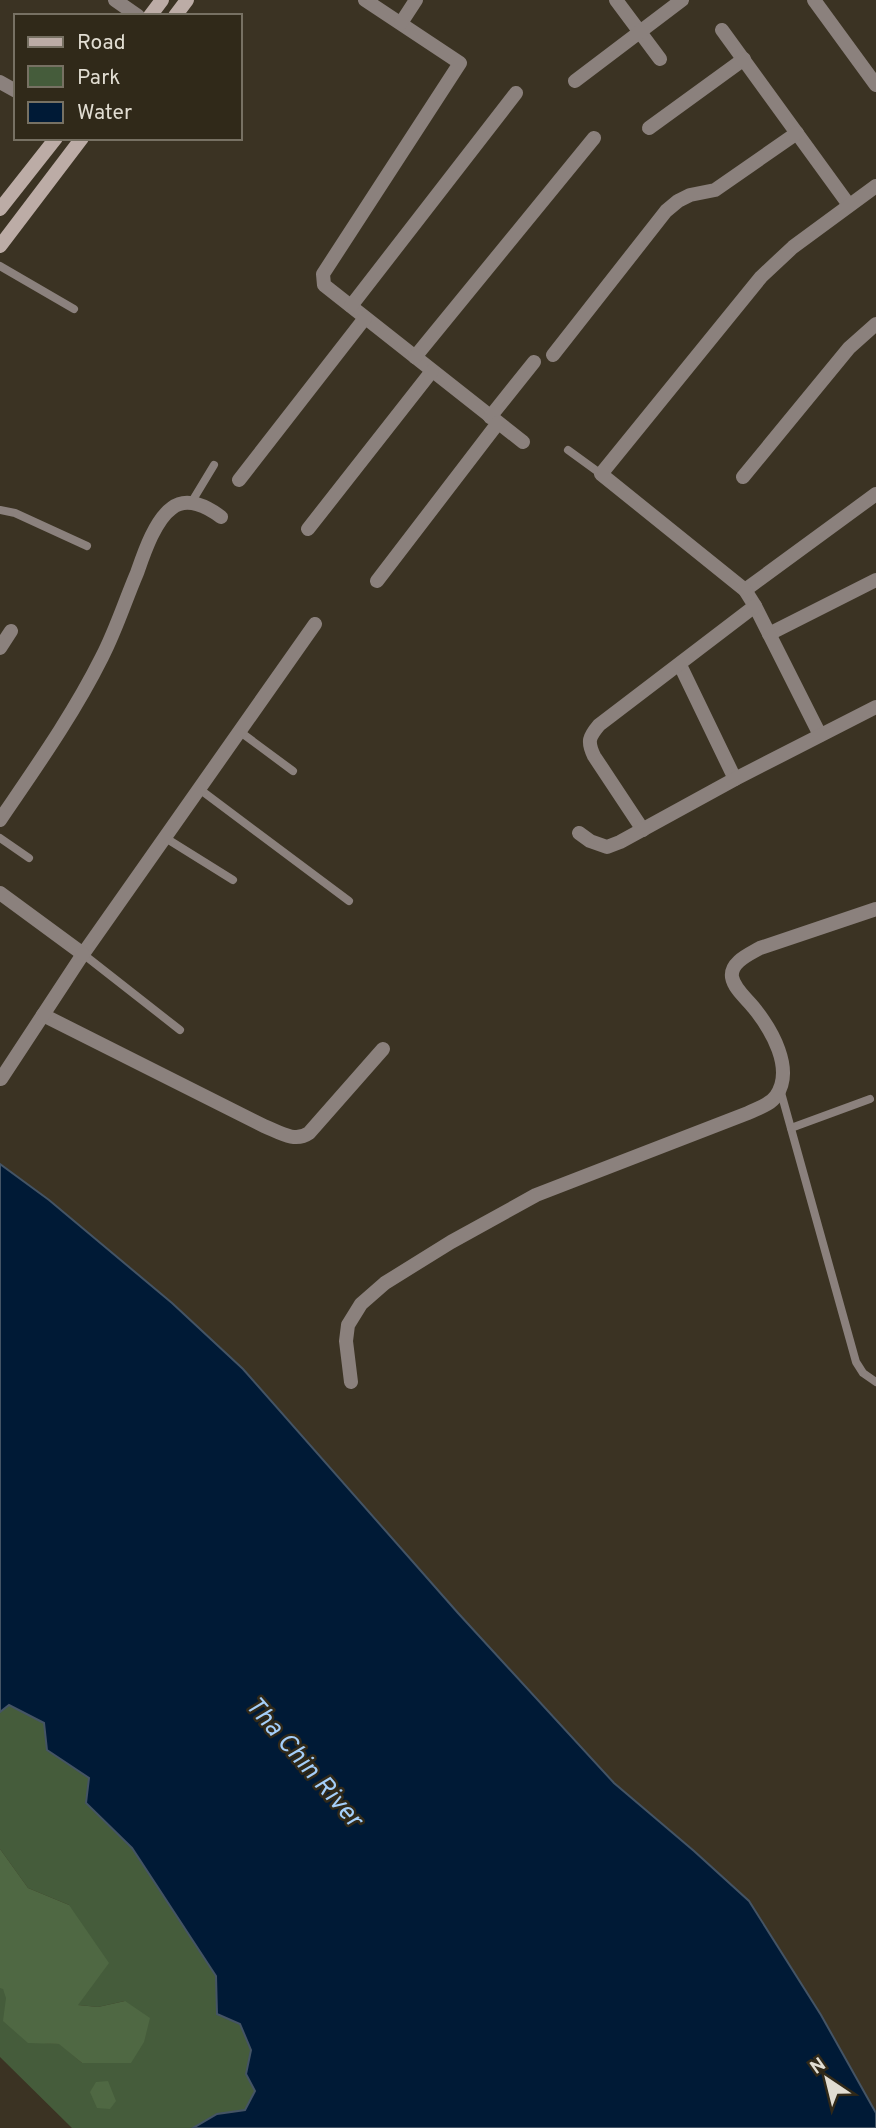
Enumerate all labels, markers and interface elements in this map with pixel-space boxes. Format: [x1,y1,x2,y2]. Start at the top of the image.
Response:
legend [14,14,242,140]
text: Road [77,30,126,57]
text: Park [77,65,120,92]
text: Water [77,100,132,127]
water label: Tha Chin River [237,1690,370,1837]
north arrow [792,2044,862,2114]
text: N [806,2053,831,2080]

